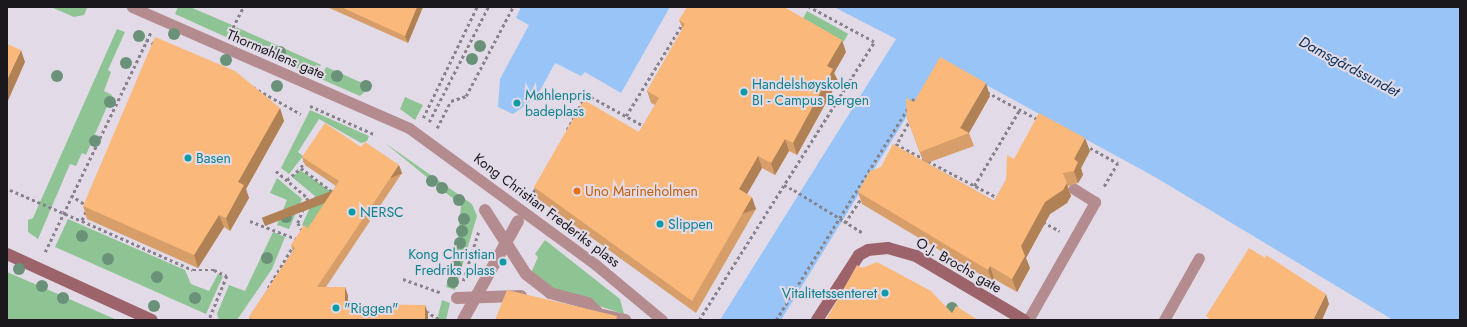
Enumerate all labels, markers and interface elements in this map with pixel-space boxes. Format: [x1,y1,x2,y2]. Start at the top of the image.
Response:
street label: Thormøhlens gate [224,26,328,82]
water label: Damsgårdssundet [1296,33,1402,101]
place label: Handelshøyskolen BI - Campus Bergen [752,76,869,108]
place label: Møhlenpris badeplass [525,87,591,120]
marker: Handelshøyskolen BI - Campus Bergen [739,87,749,97]
marker: Møhlenpris badeplass [512,98,522,108]
place label: Basen [196,150,231,166]
street label: Kong Christian Frederiks plass [471,150,623,270]
marker: Basen [183,153,193,163]
place label: Uno Marineholmen [585,183,698,199]
marker: Uno Marineholmen [572,186,582,196]
place label: NERSC [360,204,404,220]
marker: NERSC [347,207,357,217]
place label: Slippen [668,216,713,232]
marker: Slippen [655,219,665,229]
street label: O.J. Brochs gate [913,234,1005,296]
place label: Kong Christian Fredriks plass [408,246,495,278]
marker: Kong Christian Fredriks plass [498,257,508,267]
place label: Vitalitetssenteret [782,285,877,301]
marker: Vitalitetssenteret [880,288,890,298]
place label: "Riggen" [344,300,399,316]
marker: "Riggen" [331,303,341,313]

